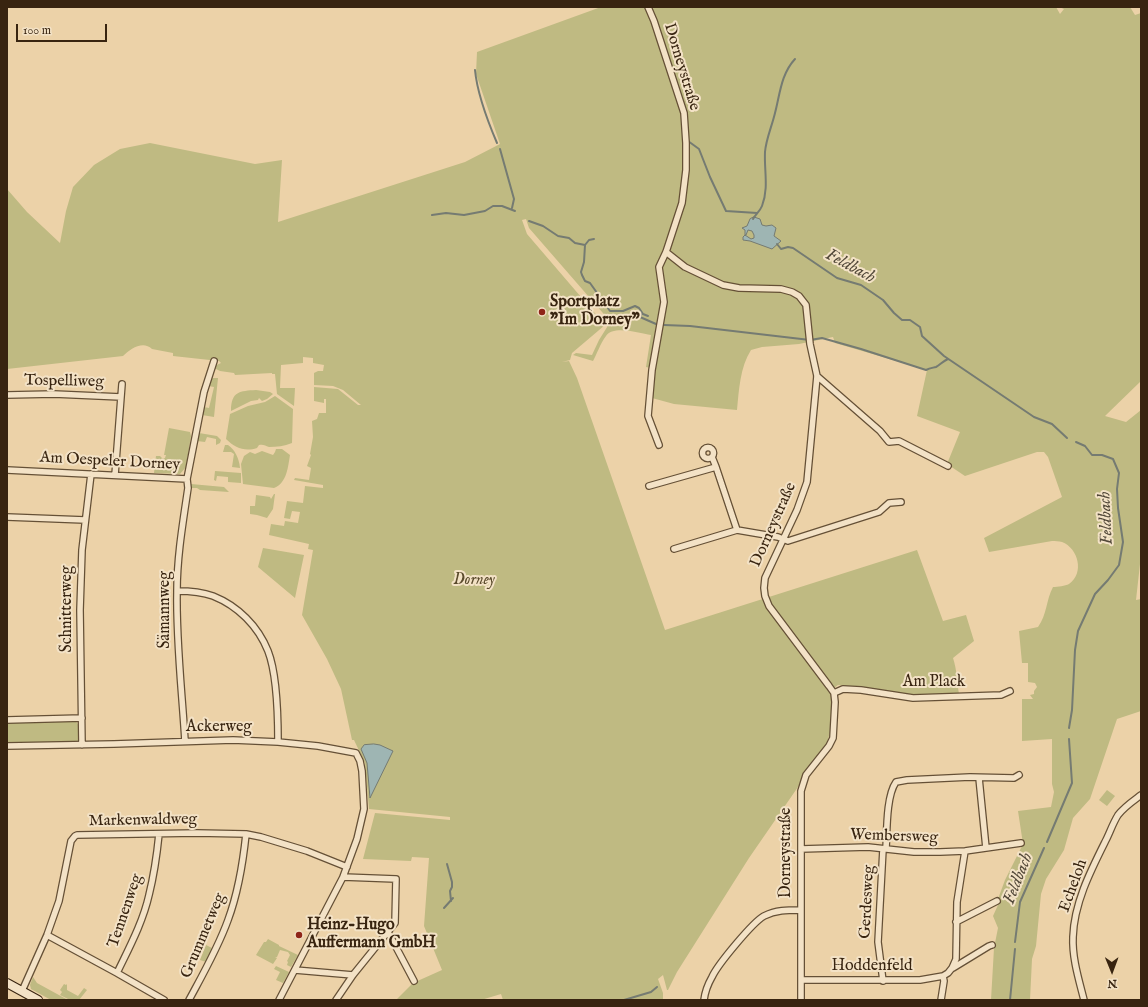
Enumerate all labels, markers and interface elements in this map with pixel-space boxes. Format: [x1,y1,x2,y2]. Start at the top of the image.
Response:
scale bar [18,16,109,42]
street label: Dorneystraße [659,21,703,113]
text: 100 m [23,23,51,38]
water label: Feldbach [822,246,878,288]
place label: Sportplatz "Im Dorney" [550,293,640,331]
marker: Sportplatz "Im Dorney" [537,307,547,317]
street label: Tospelliweg [24,372,104,392]
street label: Am Oespeler Dorney [39,449,181,475]
street label: Dorneystraße [747,480,801,570]
water label: Feldbach [1095,491,1119,545]
street label: Schnitterweg [58,565,78,653]
street label: Sämannweg [156,571,176,649]
park label: Dorney [453,571,495,591]
street label: Am Plack [903,673,965,693]
street label: Ackerweg [186,718,252,738]
street label: Dorneystraße [777,808,797,898]
street label: Markenwaldweg [89,810,197,832]
street label: Wembersweg [850,826,938,848]
water label: Feldbach [1000,851,1038,907]
street label: Echeloh [1056,857,1092,915]
street label: Gerdesweg [856,865,880,939]
street label: Tennenweg [104,872,148,950]
street label: Grummetweg [177,890,231,982]
place label: Heinz-Hugo Auffermann GmbH [307,916,436,954]
marker: Heinz-Hugo Auffermann GmbH [294,930,304,940]
north arrow [1092,951,1132,991]
street label: Hoddenfeld [832,957,912,977]
text: N [1107,976,1117,990]

